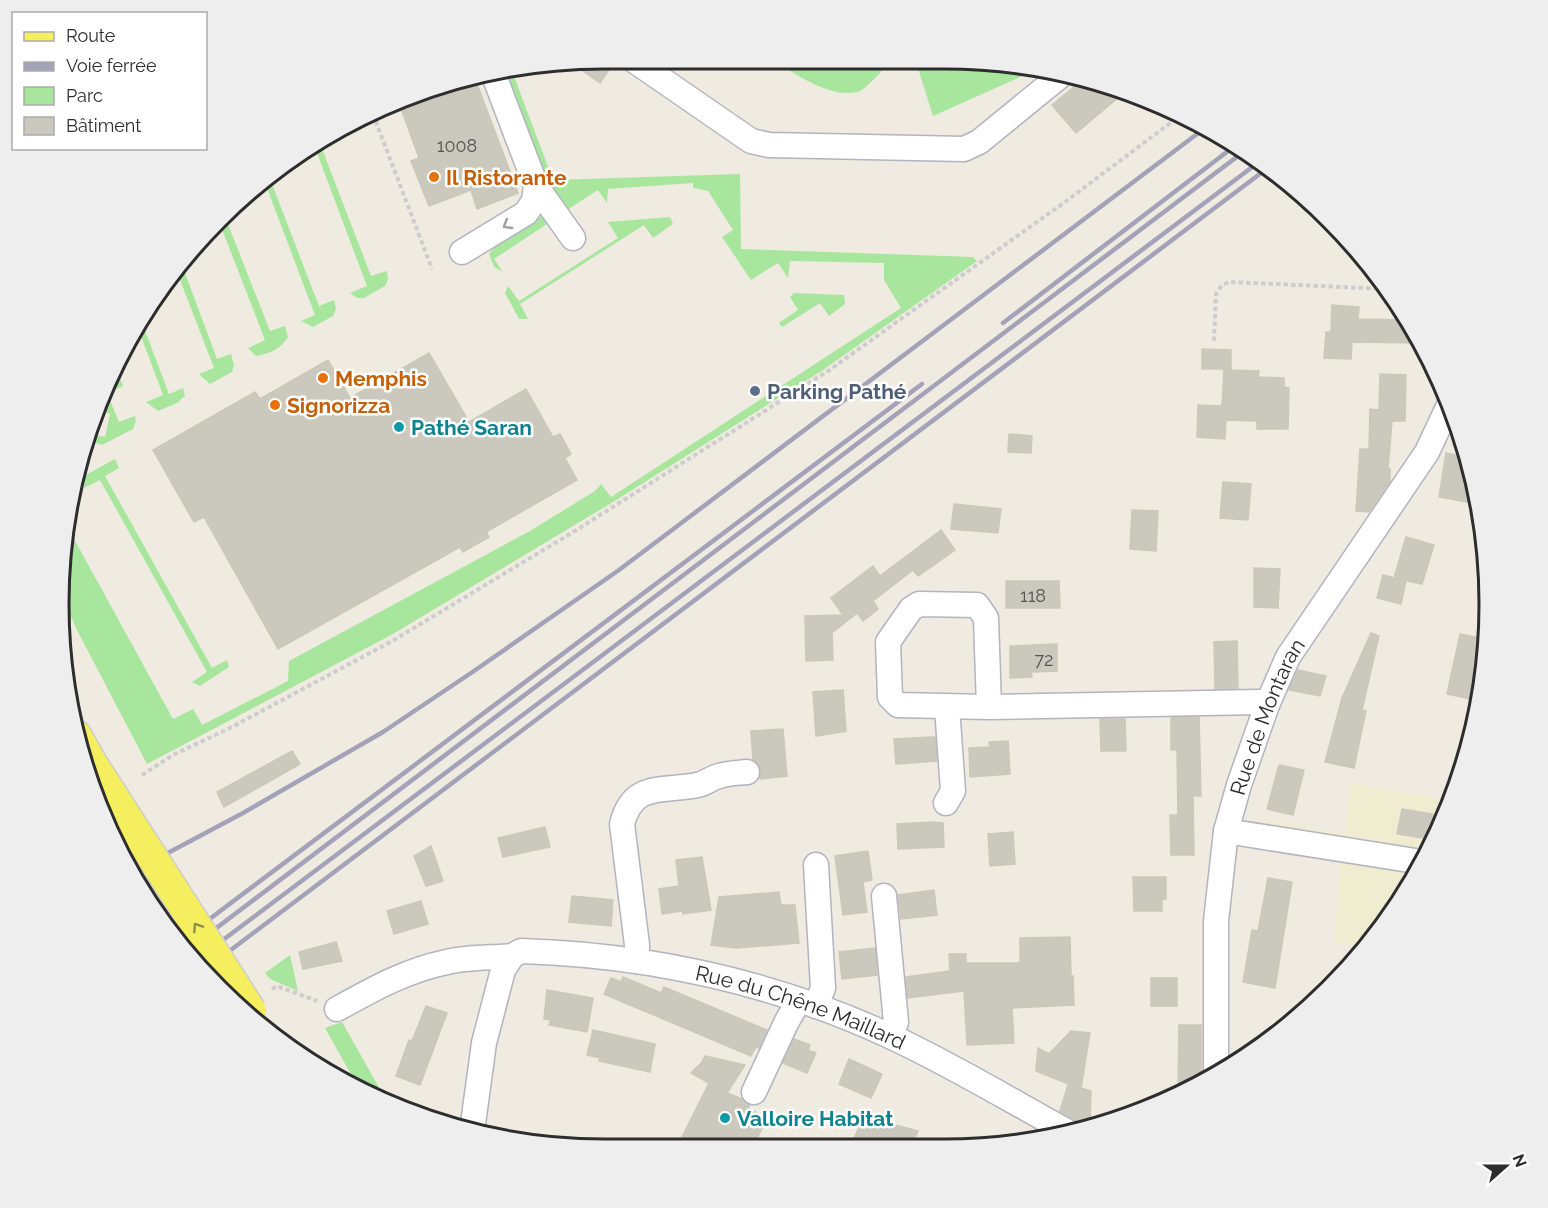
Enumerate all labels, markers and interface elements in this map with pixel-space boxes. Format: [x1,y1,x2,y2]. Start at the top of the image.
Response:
legend [12,12,207,150]
text: Route [66,25,116,46]
text: Voie ferrée [66,55,157,76]
text: Parc [66,85,103,106]
text: Bâtiment [66,115,141,136]
house number: 1008 [437,135,477,156]
place label: Il Ristorante [446,165,567,190]
marker: Il Ristorante [427,170,441,184]
one-way arrow [503,217,513,229]
place label: Memphis [335,366,427,391]
marker: Memphis [316,371,330,385]
place label: Parking Pathé [767,379,907,404]
marker: Parking Pathé [748,384,762,398]
place label: Signorizza [287,393,390,418]
marker: Signorizza [268,398,282,412]
place label: Pathé Saran [411,415,532,440]
marker: Pathé Saran [392,420,406,434]
house number: 118 [1020,585,1046,606]
street label: Rue de Montaran [1224,633,1310,798]
house number: 72 [1034,649,1054,670]
one-way arrow [193,922,204,933]
street label: Rue du Chêne Maillard [693,960,910,1054]
place label: Valloire Habitat [737,1106,893,1131]
marker: Valloire Habitat [718,1111,732,1125]
north arrow [1476,1136,1536,1196]
text: N [1508,1152,1531,1170]

